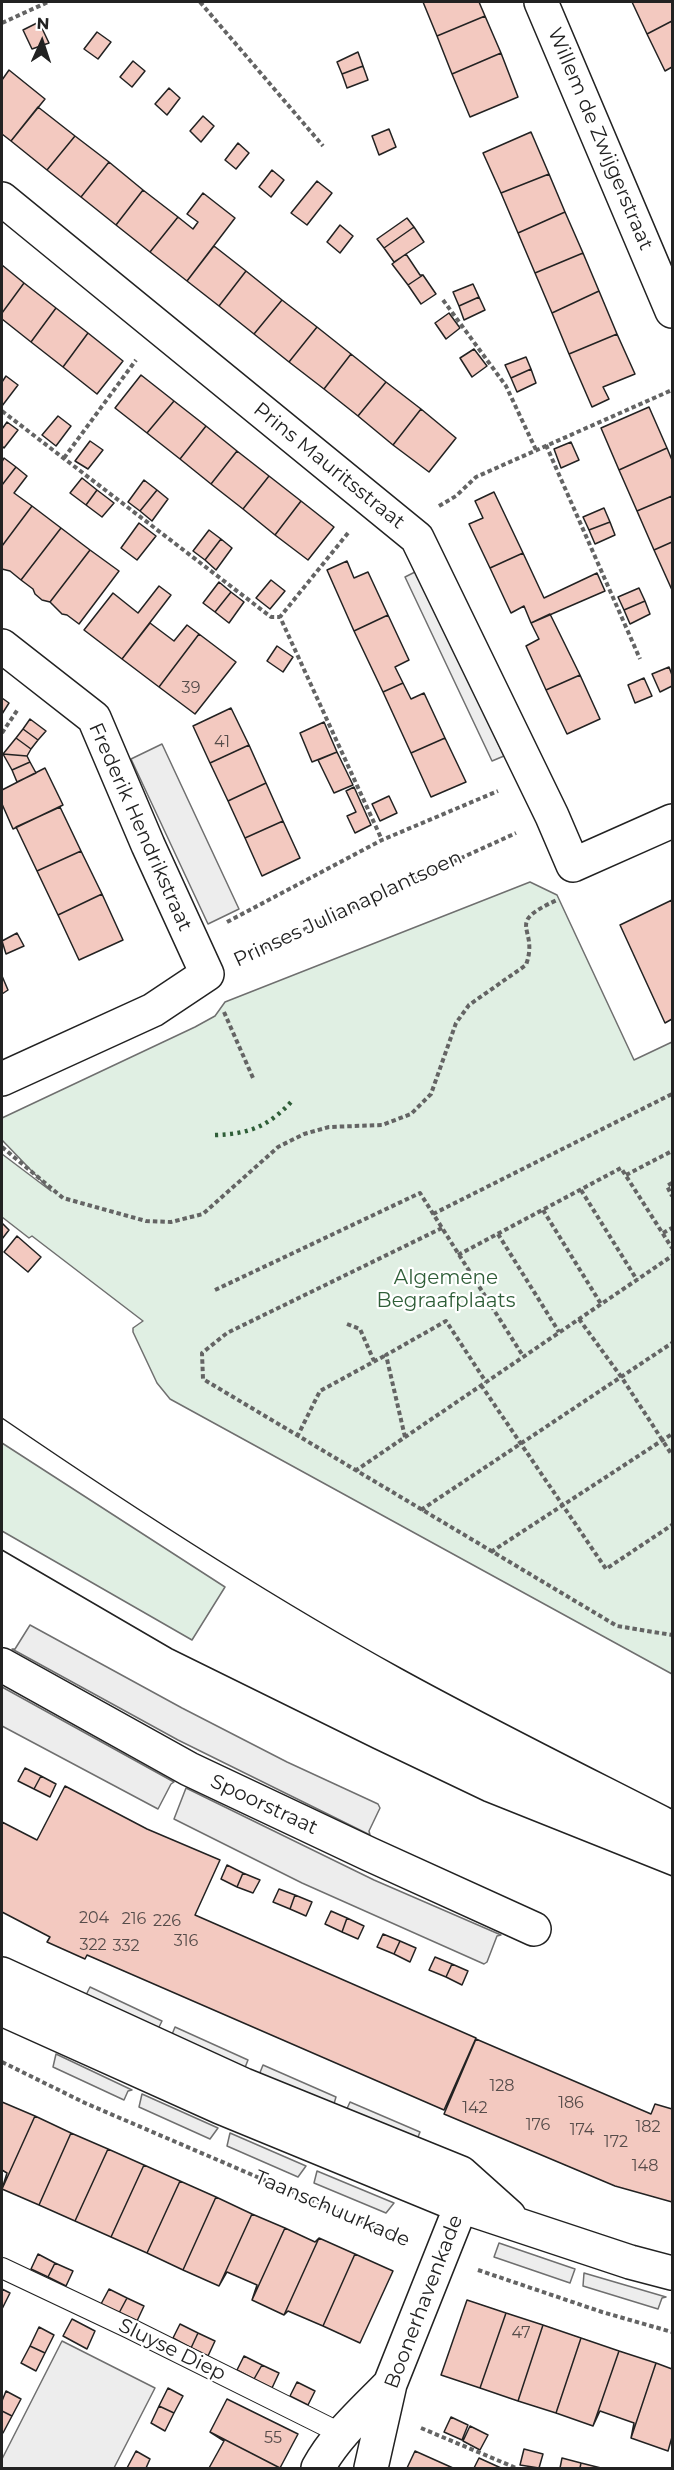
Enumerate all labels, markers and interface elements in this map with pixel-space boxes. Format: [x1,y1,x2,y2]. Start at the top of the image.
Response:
north arrow [12,12,72,72]
text: N [36,14,50,33]
street label: Willem de Zwijgerstraat [542,24,658,254]
street label: Prins Mauritsstraat [248,398,410,534]
house number: 39 [182,678,200,698]
street label: Frederik Hendrikstraat [83,719,197,935]
house number: 41 [214,732,230,752]
street label: Prinses Julianaplantsoen [230,845,466,973]
park label: Algemene Begraafplaats [377,1266,515,1313]
street label: Spoorstraat [206,1770,322,1840]
house number: 204 [79,1908,109,1928]
house number: 216 [122,1909,146,1929]
house number: 226 [153,1911,181,1931]
house number: 316 [174,1931,198,1951]
house number: 322 [79,1935,107,1955]
house number: 332 [113,1936,139,1956]
house number: 128 [489,2076,515,2096]
house number: 186 [558,2093,584,2113]
house number: 142 [462,2098,488,2118]
house number: 176 [526,2115,550,2135]
house number: 182 [635,2117,661,2137]
house number: 174 [570,2120,594,2140]
house number: 172 [604,2132,628,2152]
house number: 148 [632,2156,658,2176]
street label: Taanschuurkade [251,2165,413,2253]
street label: Boonerhavenkade [380,2212,468,2392]
street label: Sluyse Diep [114,2314,230,2386]
house number: 47 [511,2323,531,2343]
house number: 55 [264,2428,282,2448]

